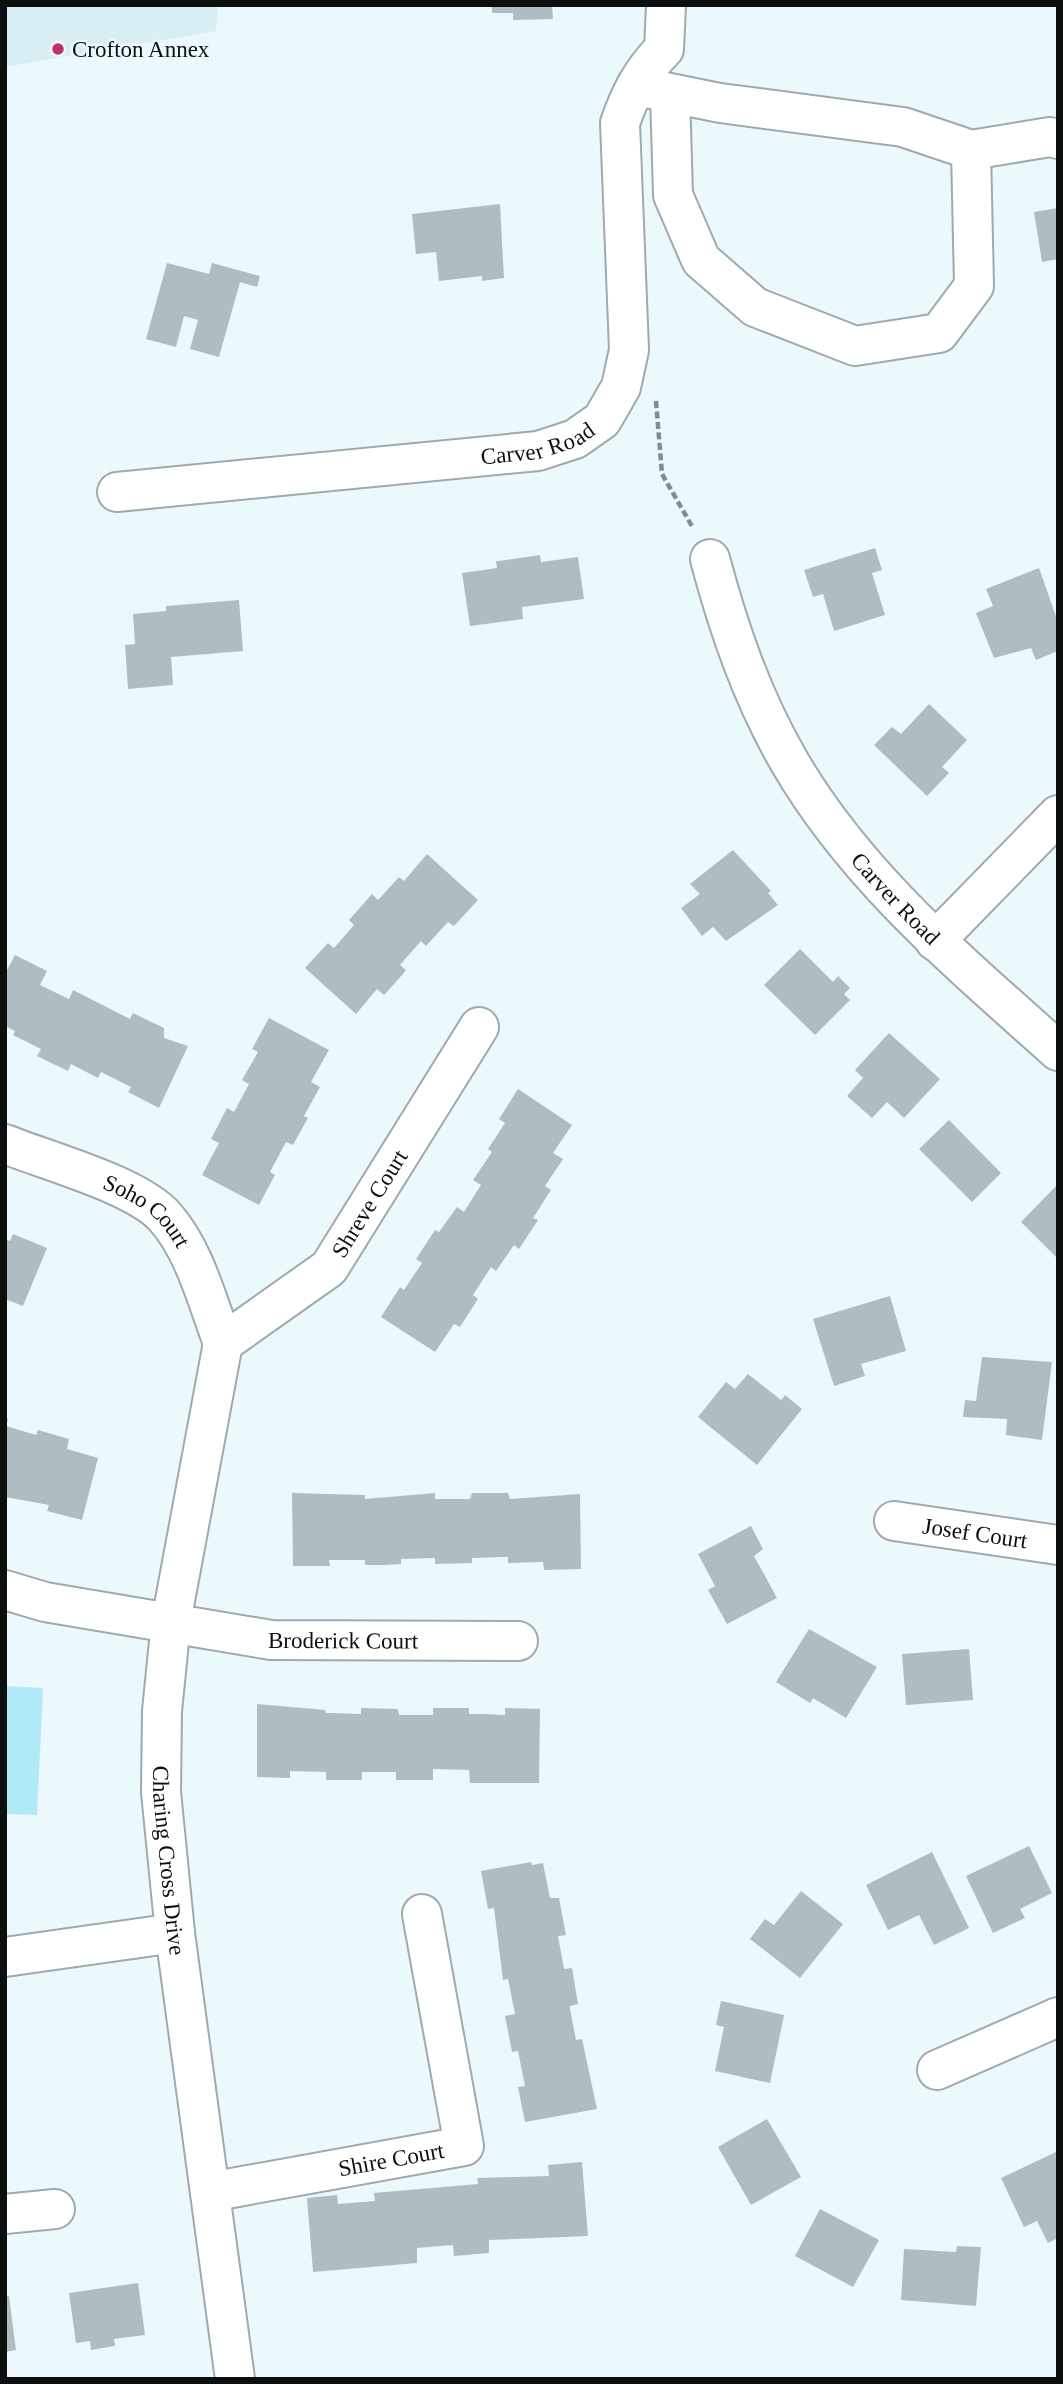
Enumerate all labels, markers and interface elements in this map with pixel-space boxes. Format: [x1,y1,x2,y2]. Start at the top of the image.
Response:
place label: Crofton Annex [72,37,210,62]
marker: Crofton Annex [50,41,66,57]
street label: Carver Road [480,417,600,470]
street label: Carver Road [846,848,945,950]
street label: Shreve Court [327,1145,413,1262]
street label: Soho Court [100,1170,195,1252]
street label: Josef Court [921,1513,1030,1553]
street label: Broderick Court [268,1628,419,1654]
street label: Charing Cross Drive [148,1765,190,1957]
street label: Shire Court [336,2138,446,2182]

